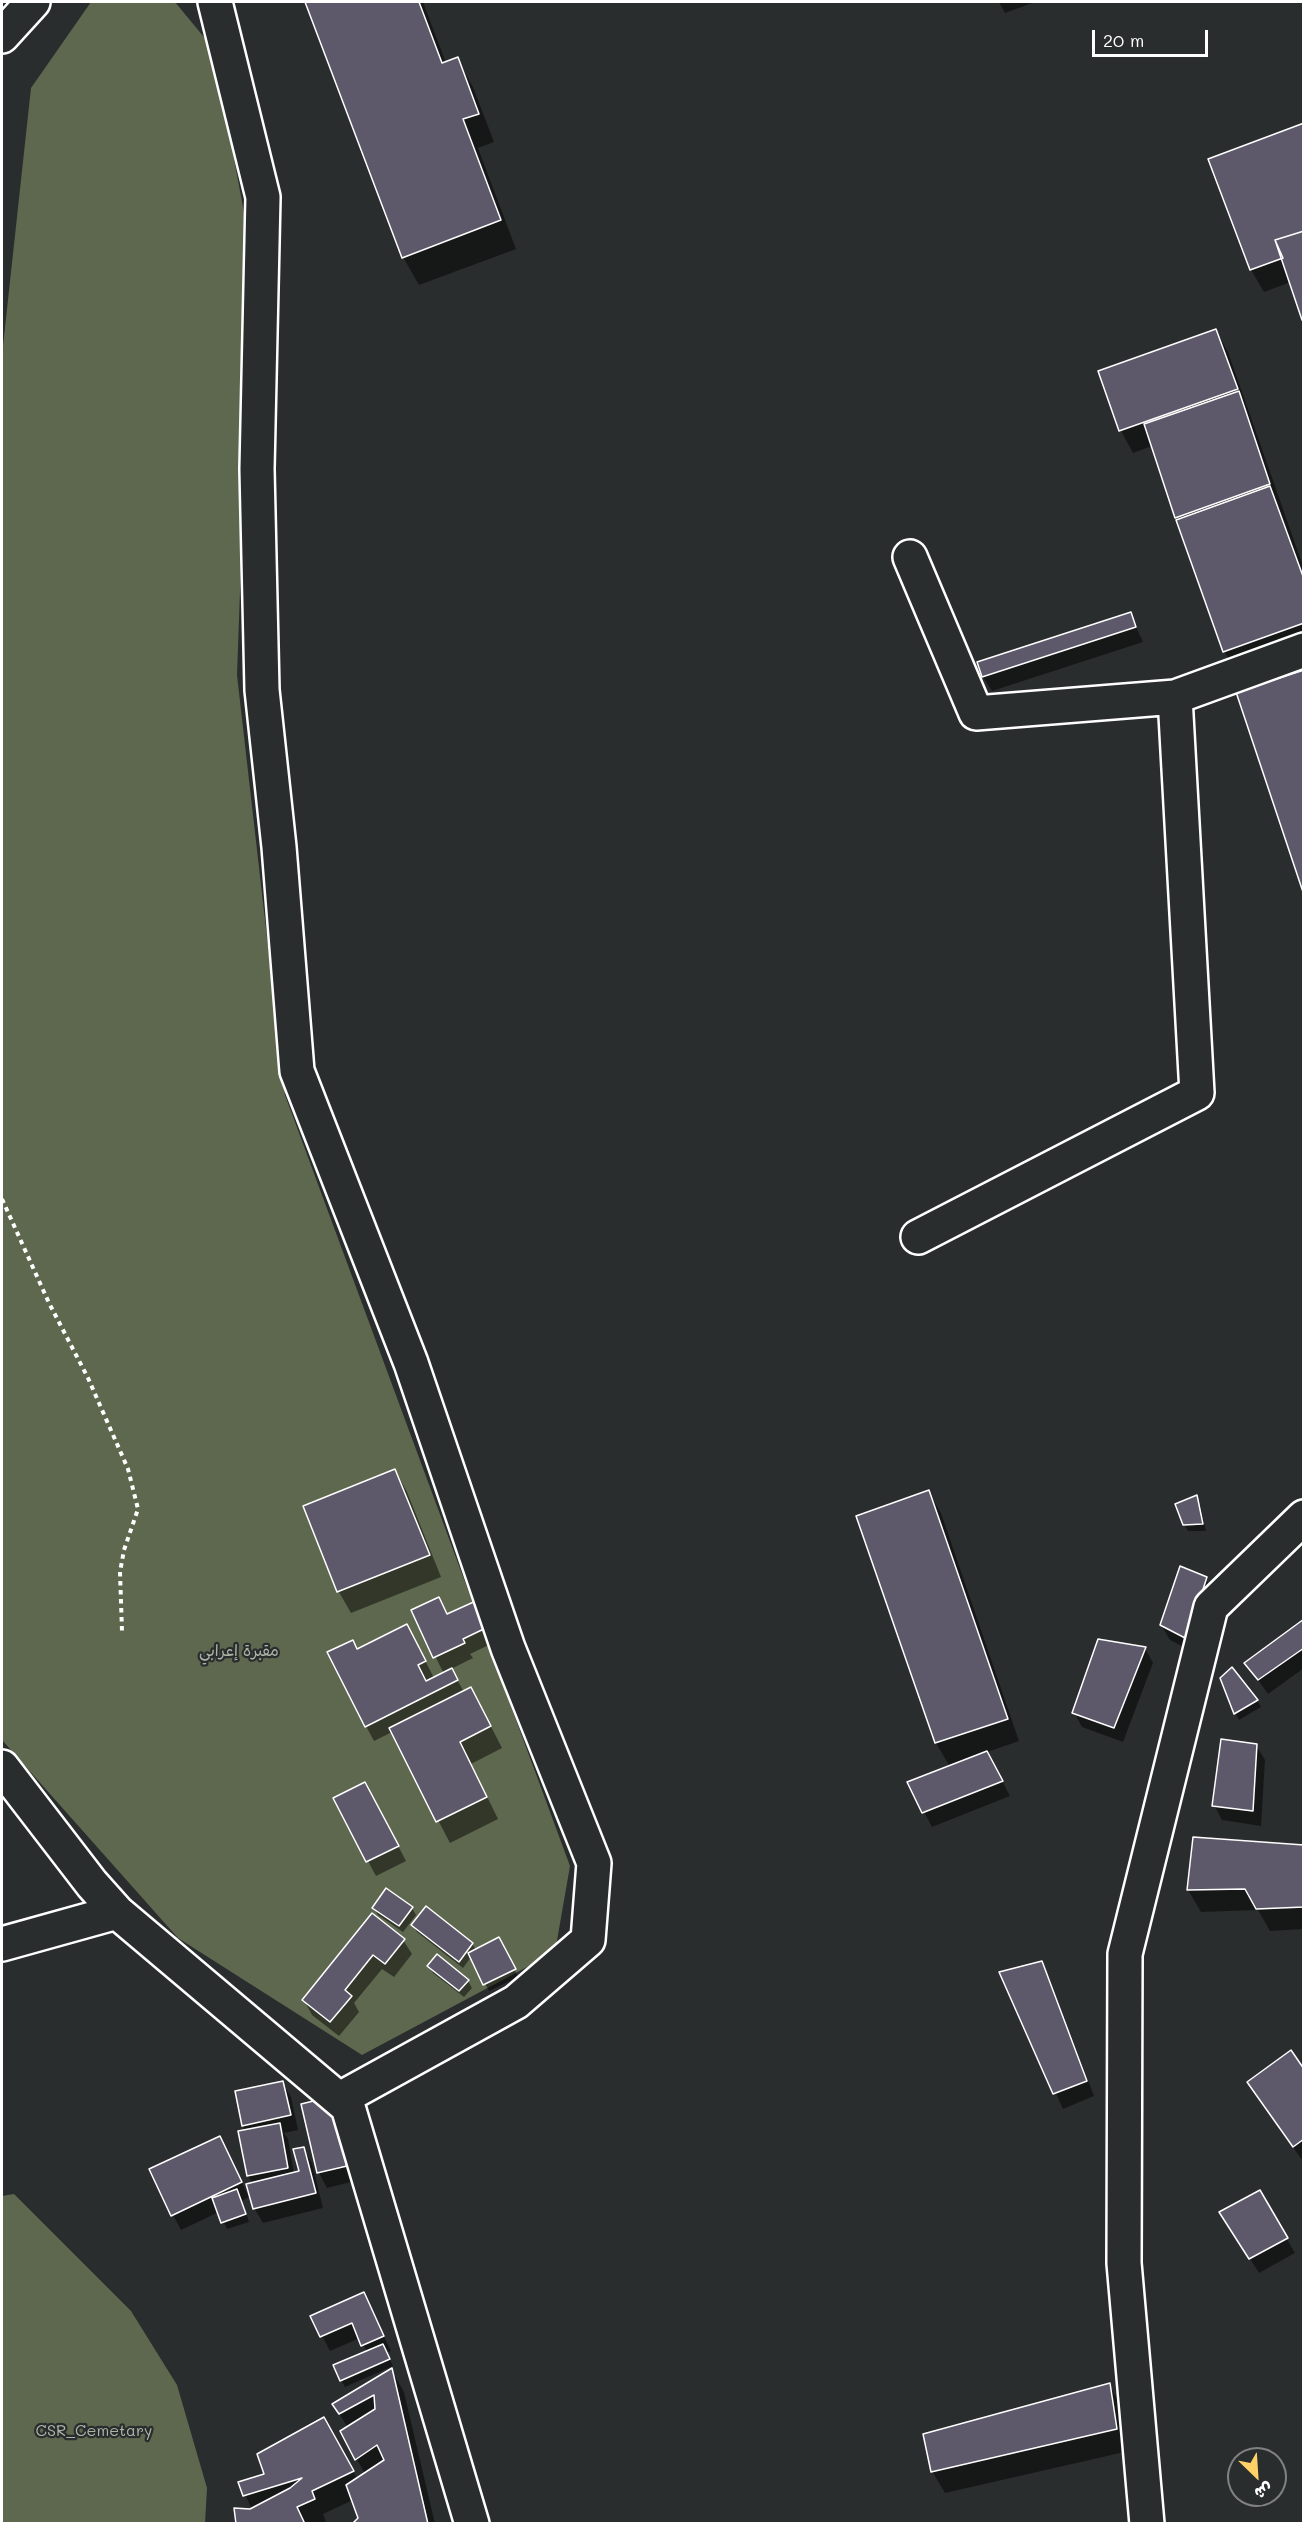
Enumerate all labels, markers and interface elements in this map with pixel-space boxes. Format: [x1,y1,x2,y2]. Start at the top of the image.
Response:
scale bar [1095,18,1210,56]
text: 20 m [1103,28,1144,52]
park label: مقبرة إعرابي [199,1641,279,1661]
park label: CSR_Cemetary [36,2421,152,2441]
north arrow [1227,2447,1287,2507]
text: ش [1252,2479,1276,2505]

